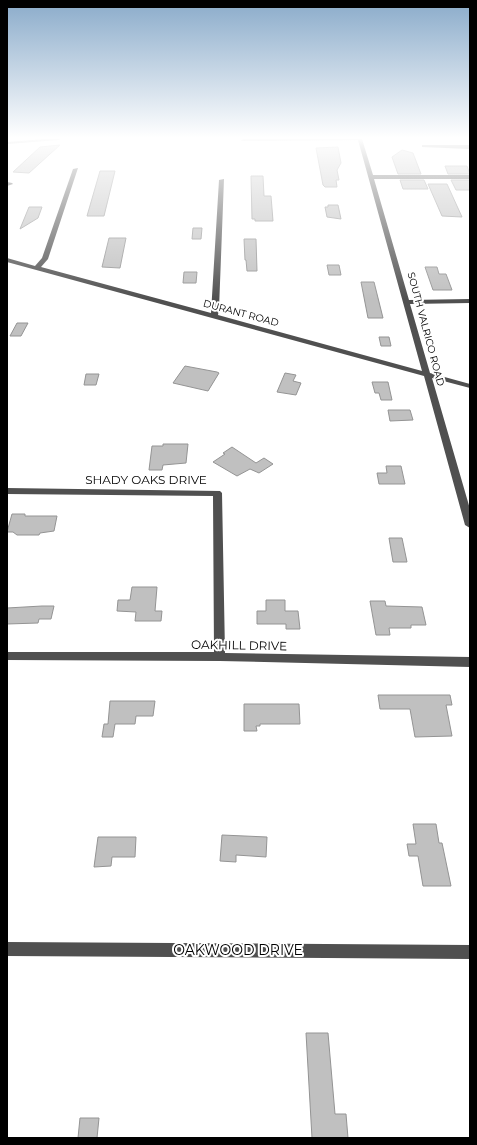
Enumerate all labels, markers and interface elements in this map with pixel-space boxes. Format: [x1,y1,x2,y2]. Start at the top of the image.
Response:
street label: SOUTH VALRICO ROAD [405,271,447,387]
street label: DURANT ROAD [202,297,280,329]
street label: SHADY OAKS DRIVE [85,472,207,487]
street label: OAKHILL DRIVE [191,637,287,653]
street label: OAKWOOD DRIVE [173,941,303,959]

